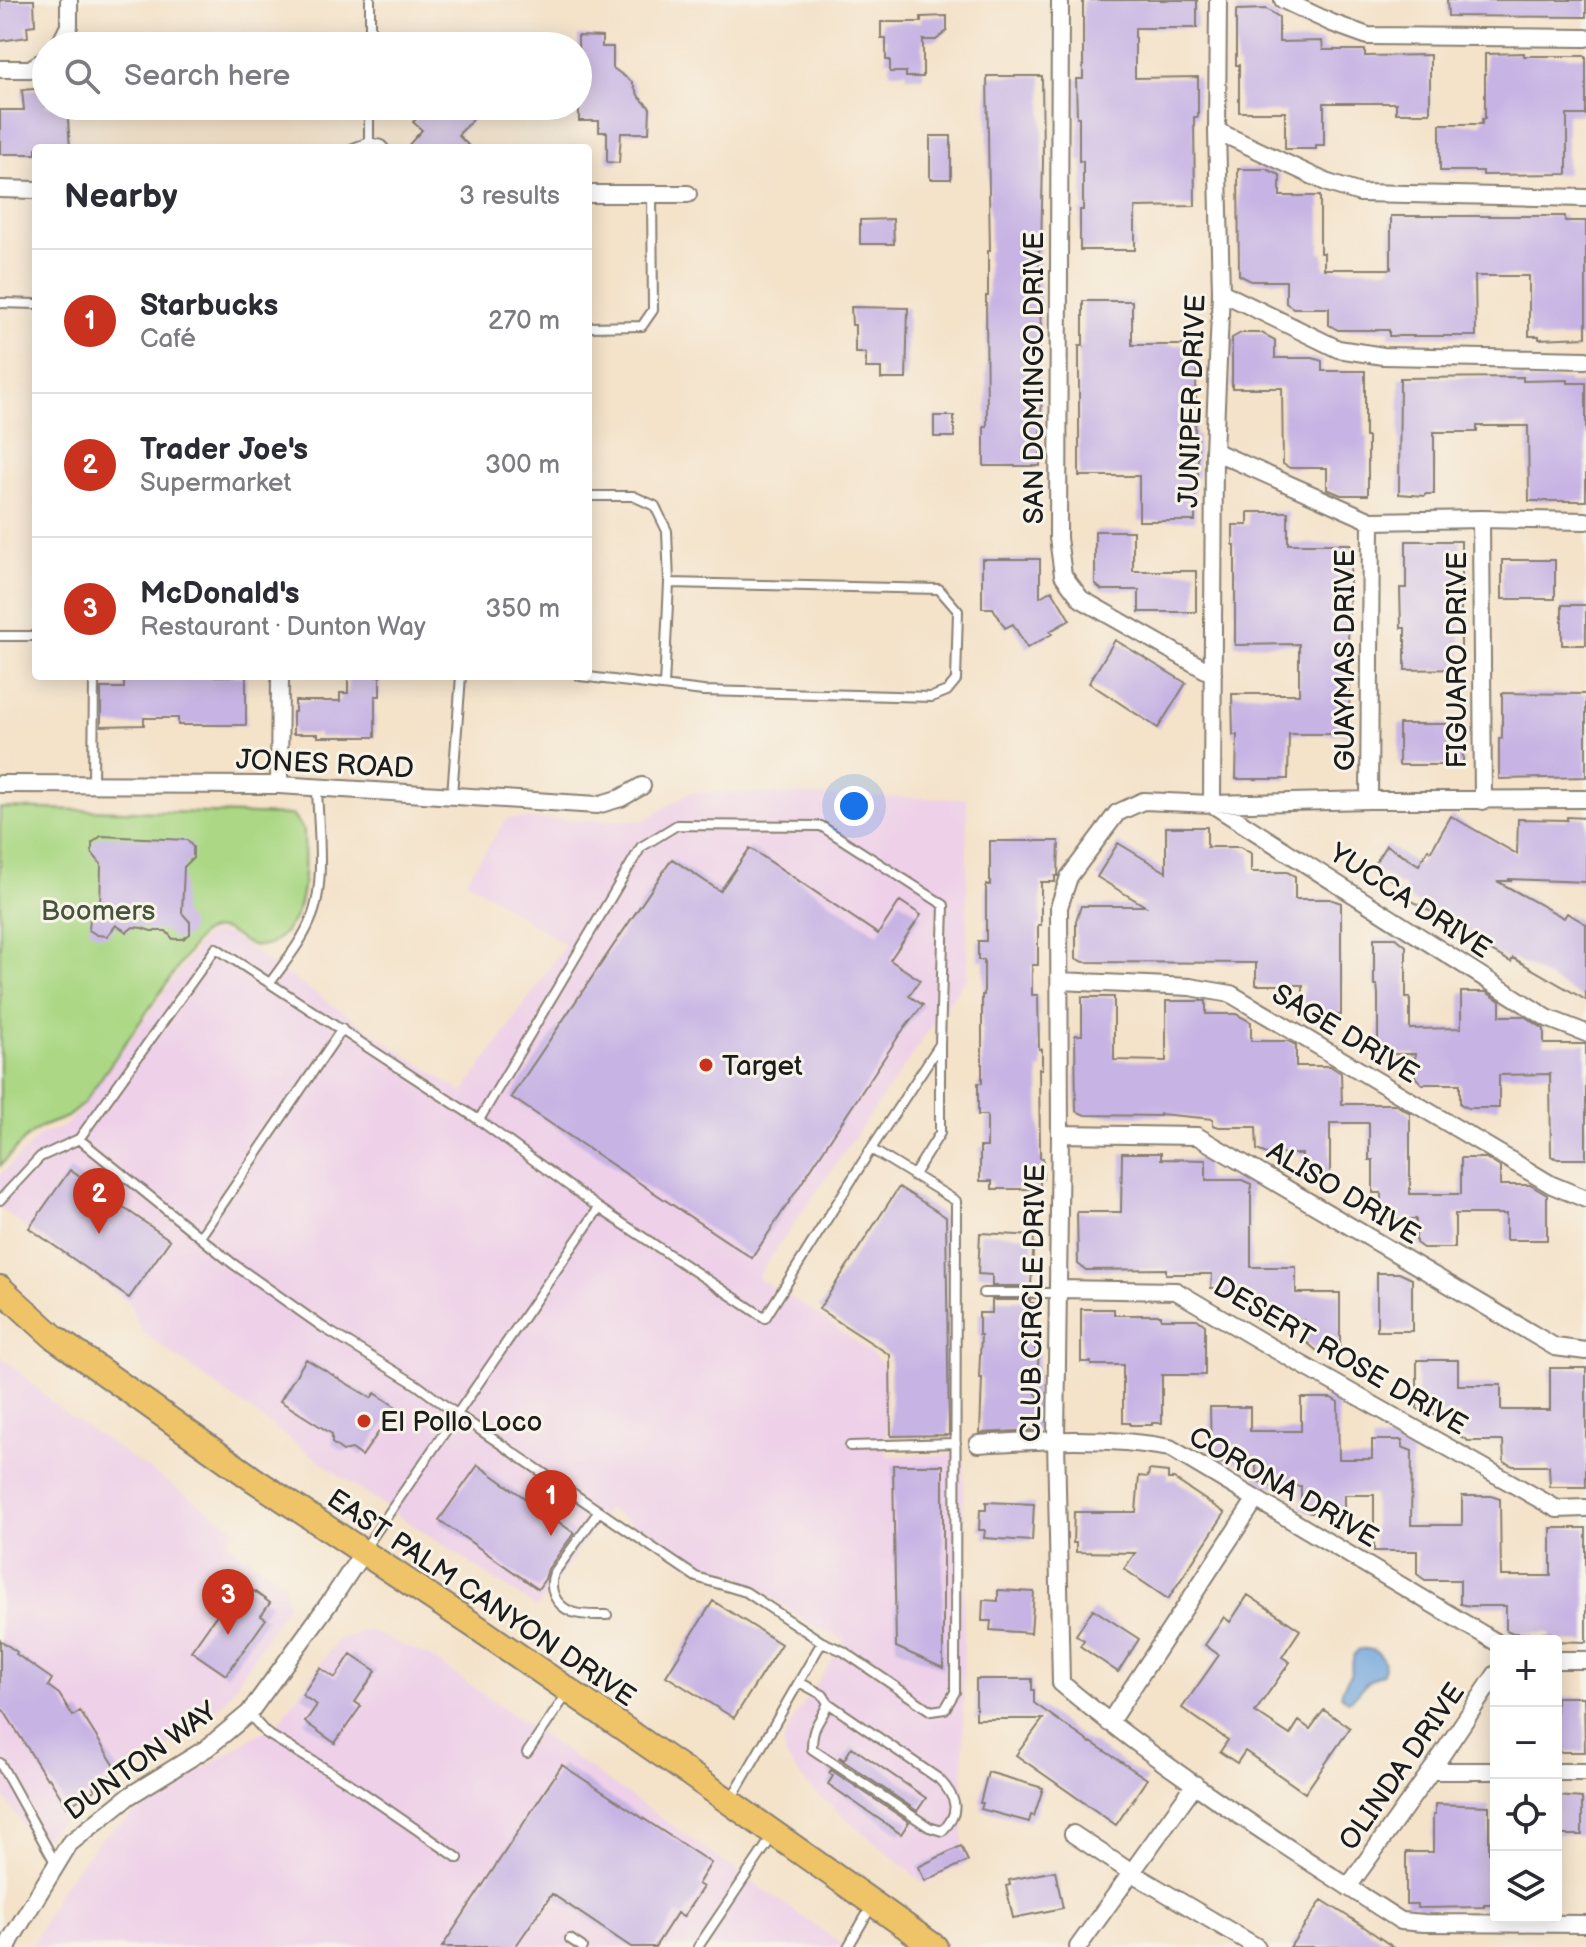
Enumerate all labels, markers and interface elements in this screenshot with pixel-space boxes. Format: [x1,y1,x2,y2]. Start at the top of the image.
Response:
search box [32,32,592,120]
icon: search [60,54,104,98]
text: Search here [124,58,290,94]
text: Nearby [64,176,178,217]
text: 3 results [459,181,560,212]
street label: SAN DOMINGO DRIVE [1018,232,1051,524]
text: Starbucks [140,288,278,324]
street label: JUNIPER DRIVE [1172,294,1213,508]
text: 1 [85,306,95,337]
text: 270 m [488,306,560,337]
text: Café [140,324,196,355]
text: Trader Joe's [140,432,308,468]
text: 2 [82,450,98,481]
text: 300 m [485,450,560,481]
text: Supermarket [140,468,291,499]
street label: GUAYMAS DRIVE [1329,549,1362,771]
street label: FIGUARO DRIVE [1441,552,1474,768]
text: McDonald's [140,576,300,612]
text: 3 [82,594,98,625]
text: 350 m [485,594,560,625]
text: Restaurant · Dunton Way [140,612,426,643]
street label: JONES ROAD [235,743,415,786]
your location [834,786,874,826]
street label: YUCCA DRIVE [1322,836,1497,966]
park label: Boomers [41,895,155,928]
street label: SAGE DRIVE [1266,978,1424,1091]
place label: Target [722,1050,803,1083]
marker: Target [697,1056,715,1074]
street label: ALISO DRIVE [1261,1135,1426,1252]
street label: CLUB CIRCLE DRIVE [1015,1163,1052,1443]
pin: 2 [73,1168,125,1234]
street label: DESERT ROSE DRIVE [1208,1270,1473,1442]
place label: El Pollo Loco [380,1406,542,1439]
marker: El Pollo Loco [355,1412,373,1430]
street label: CORONA DRIVE [1183,1420,1384,1555]
pin: 1 [525,1470,577,1536]
street label: EAST PALM CANYON DRIVE [321,1483,642,1714]
pin: 3 [202,1569,254,1635]
map controls [1490,1635,1562,1923]
button: + [1490,1635,1562,1707]
street label: OLINDA DRIVE [1332,1677,1472,1857]
street label: DUNTON WAY [58,1695,224,1827]
button: − [1490,1707,1562,1779]
button: locate [1490,1779,1562,1851]
button: layers [1490,1851,1562,1923]

